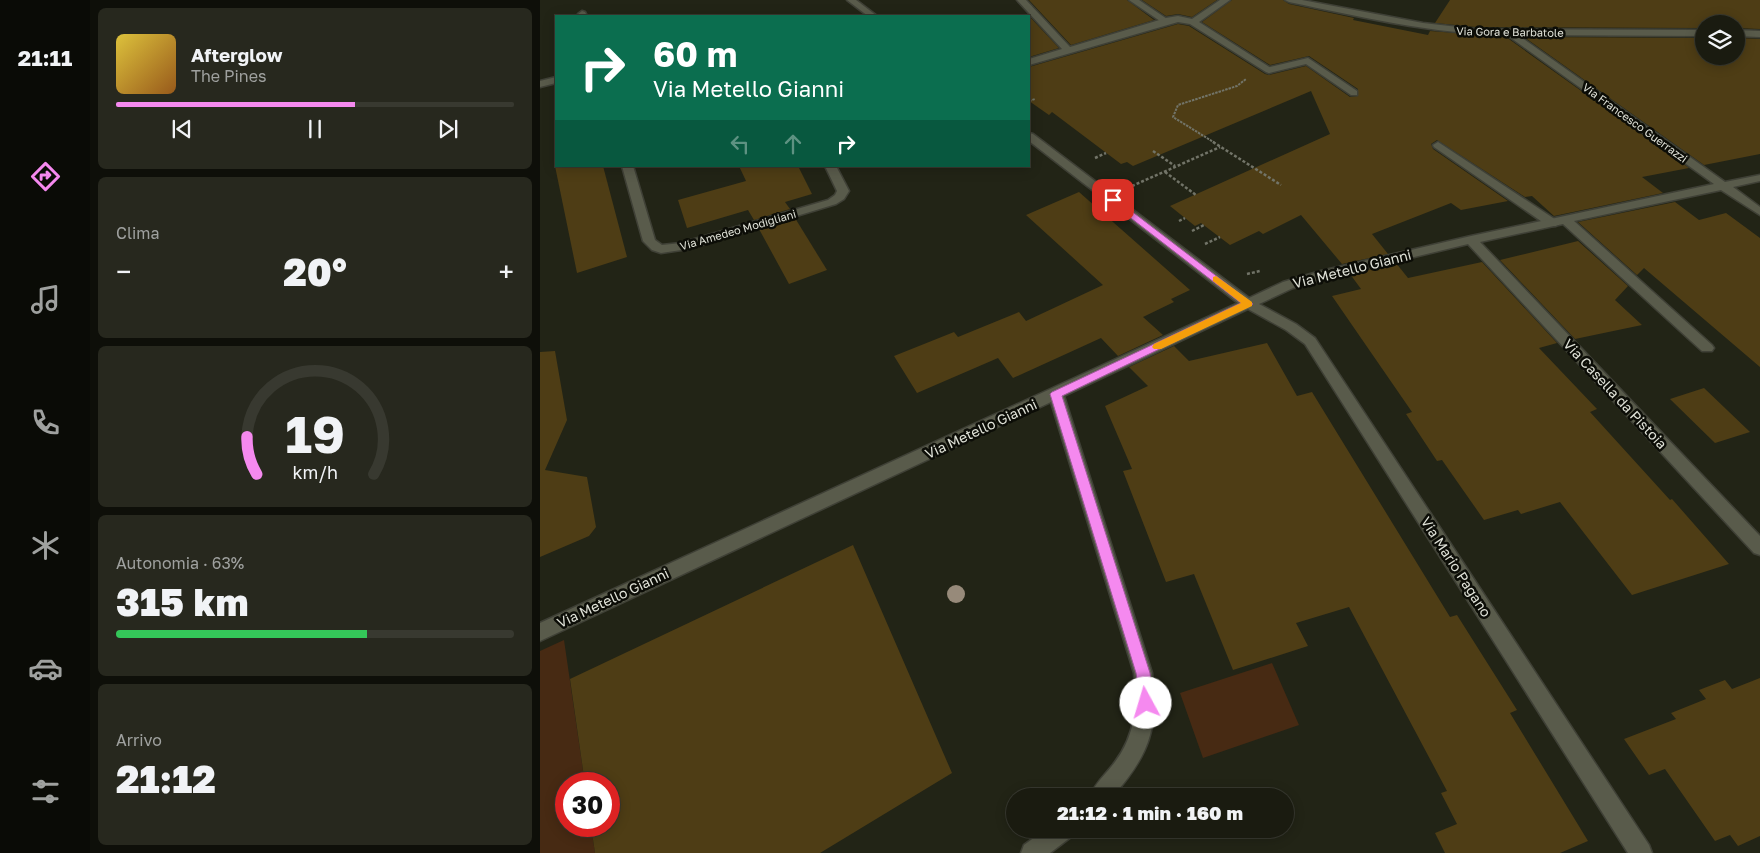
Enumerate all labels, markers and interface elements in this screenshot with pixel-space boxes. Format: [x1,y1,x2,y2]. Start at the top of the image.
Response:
map controls [1695,15,1745,65]
button: layers [1695,15,1745,65]
street label: Via Gora e Barbatole [1456,24,1564,39]
text: 60 m [653,33,737,75]
icon: right [570,35,635,100]
text: Afterglow [191,43,282,66]
text: 21:11 [18,44,72,71]
text: The Pines [191,66,266,86]
text: Via Metello Gianni [653,75,844,102]
street label: Via Francesco Guerrazzi [1580,80,1690,165]
icon: previous [168,115,196,143]
icon: pause [301,115,329,143]
icon: next [434,115,462,143]
icon: left [726,130,754,158]
icon: ahead [779,130,807,158]
icon: right [832,130,860,158]
icon: directions [28,159,63,194]
pin [1092,179,1134,221]
icon: arrive [1099,186,1127,214]
street label: Via Amedeo Modigliani [678,207,797,252]
text: Clima [116,223,160,243]
street label: Via Metello Gianni [1291,246,1413,291]
text: 20° [283,249,347,294]
text: − [116,255,131,288]
text: + [499,255,514,288]
icon: music [28,282,63,317]
street label: Via Casella da Pistoia [1560,335,1671,452]
street label: Via Metello Gianni [922,395,1040,462]
text: 19 [285,402,345,464]
icon: phone [28,405,63,440]
text: km/h [292,461,338,483]
street label: Via Mario Pagano [1418,513,1495,620]
icon: climate [28,528,63,563]
text: Autonomia · 63% [116,553,244,573]
street label: Via Metello Gianni [554,564,672,631]
text: 315 km [116,579,248,624]
icon: car [28,651,63,686]
position arrow [1119,676,1171,728]
text: Arrivo [116,730,162,750]
text: 21:12 [116,756,216,801]
speed limit sign: 30 [555,772,620,837]
icon: filters [28,774,63,809]
text: 21:12 · 1 min · 160 m [1057,801,1243,824]

